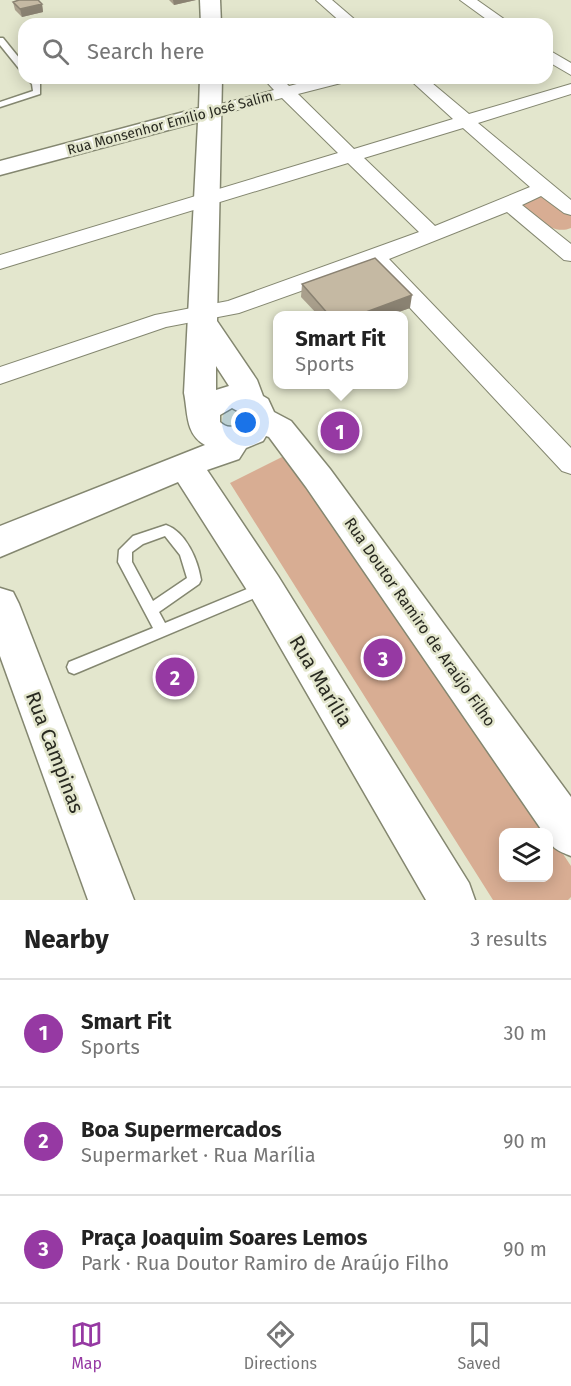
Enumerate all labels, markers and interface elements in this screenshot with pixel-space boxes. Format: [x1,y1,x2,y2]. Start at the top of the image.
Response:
search box [18,18,553,84]
icon: search [39,35,72,68]
text: Search here [87,38,205,65]
street label: Rua Monsenhor Emílio José Salim [65,87,275,159]
popup [273,311,408,389]
text: Smart Fit [295,325,386,352]
text: Sports [295,352,354,376]
your location [231,408,260,437]
pin: 1 [320,408,360,454]
street label: Rua Doutor Ramiro de Araújo Filho [340,514,500,730]
street label: Rua Marília [284,631,358,731]
pin: 3 [364,636,403,680]
pin: 2 [156,654,195,700]
street label: Rua Campinas [21,688,89,816]
map controls [499,828,553,882]
button: layers [499,828,553,882]
text: Nearby [24,924,109,955]
text: 3 results [470,927,547,951]
text: Smart Fit [81,1008,172,1035]
text: 1 [39,1021,48,1045]
text: 30 m [503,1021,547,1045]
text: Sports [81,1035,140,1059]
text: Boa Supermercados [81,1116,282,1143]
text: 2 [38,1129,49,1153]
text: 90 m [503,1129,547,1153]
text: Supermarket · Rua Marília [81,1143,316,1167]
text: Praça Joaquim Soares Lemos [81,1224,367,1251]
text: 3 [38,1237,49,1261]
text: 90 m [503,1237,547,1261]
text: Park · Rua Doutor Ramiro de Araújo Filho [81,1251,449,1275]
tab: Map [70,1318,103,1373]
tab: Directions [244,1318,317,1373]
tab: Saved [457,1318,501,1373]

